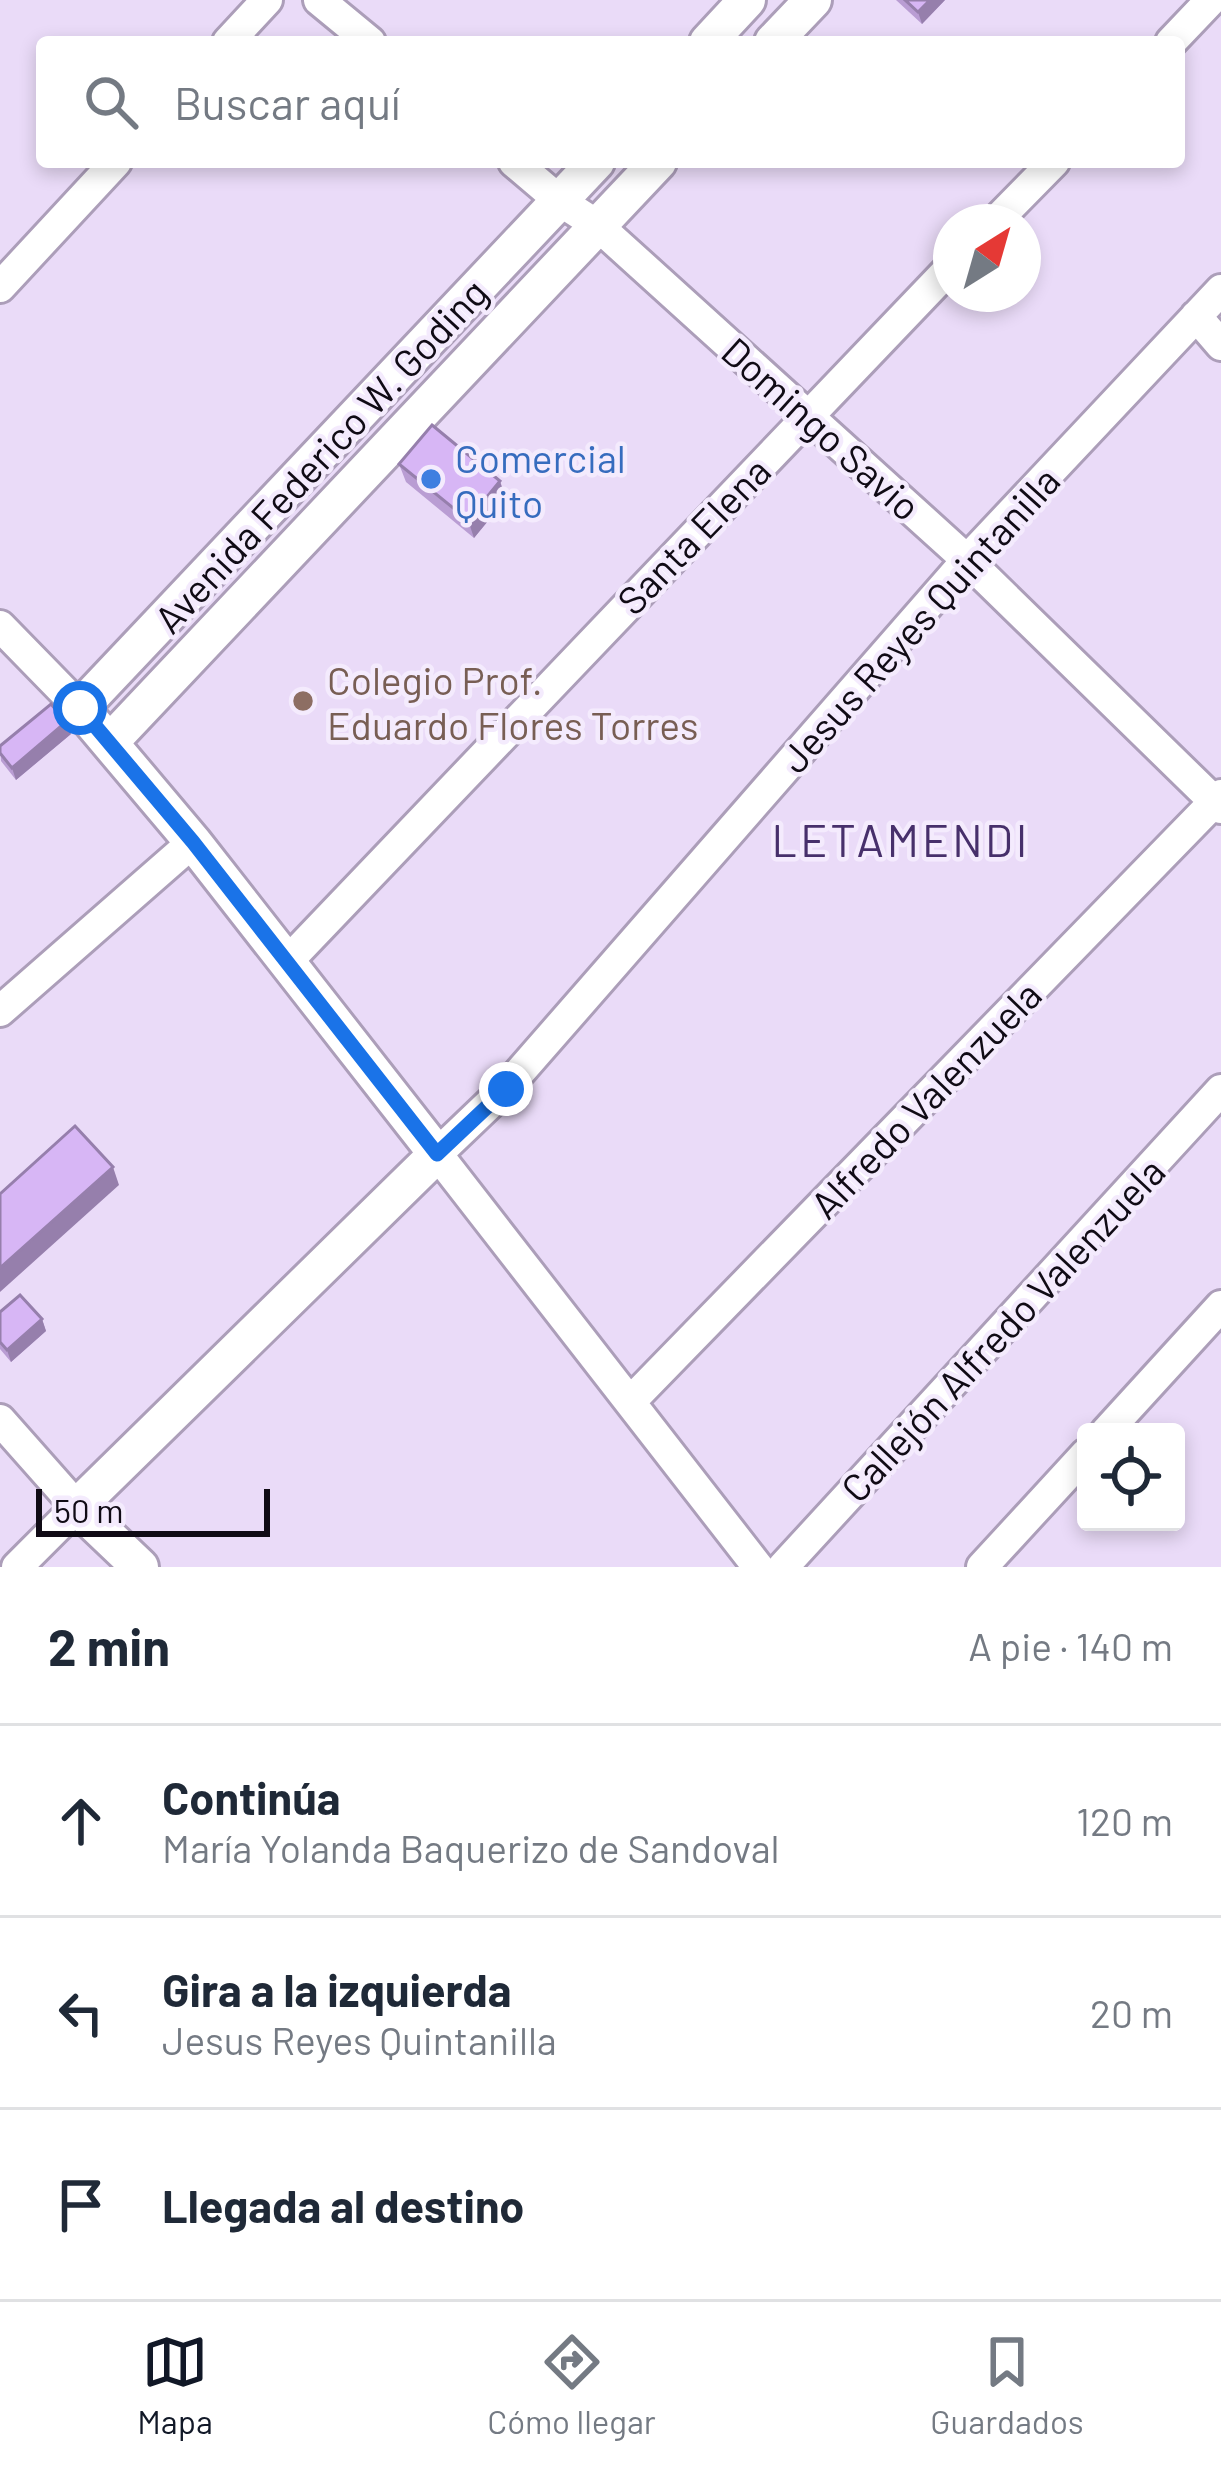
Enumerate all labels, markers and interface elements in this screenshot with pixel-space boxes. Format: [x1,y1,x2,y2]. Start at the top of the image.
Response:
search box [36,36,1185,168]
icon: search [78,69,144,135]
text: Buscar aquí [174,75,401,129]
north arrow [933,204,1041,312]
street label: Avenida Federico W. Goding [144,268,496,642]
street label: Domingo Savio [713,327,931,529]
place label: Comercial Quito [455,434,626,526]
street label: Santa Elena [607,447,779,623]
street label: Jesus Reyes Quintanilla [769,457,1069,781]
marker: Comercial Quito [418,466,444,492]
place label: Colegio Prof. Eduardo Flores Torres [327,656,699,748]
route start [53,681,107,735]
marker: Colegio Prof. Eduardo Flores Torres [290,688,316,714]
district label: LETAMENDI [772,812,1030,866]
street label: Alfredo Valenzuela [800,971,1050,1227]
route end [479,1062,533,1116]
street label: Callejón Alfredo Valenzuela [830,1147,1174,1511]
map controls [1077,1423,1185,1531]
button: locate [1077,1423,1185,1531]
scale bar [36,1483,270,1536]
text: 50 m [54,1490,124,1530]
text: 2 min [48,1615,170,1676]
text: A pie · 140 m [968,1622,1173,1669]
text: Continúa [162,1770,341,1824]
icon: ahead [48,1788,114,1854]
text: 120 m [1076,1797,1173,1844]
text: María Yolanda Baquerizo de Sandoval [162,1824,780,1871]
text: Gira a la izquierda [162,1962,511,2016]
icon: left [48,1980,114,2046]
text: 20 m [1090,1989,1173,2036]
text: Jesus Reyes Quintanilla [162,2016,557,2063]
icon: arrive [48,2172,114,2238]
text: Llegada al destino [162,2178,524,2232]
tab: Mapa [137,2329,213,2441]
tab: Cómo llegar [487,2329,656,2441]
tab: Guardados [930,2329,1084,2441]

